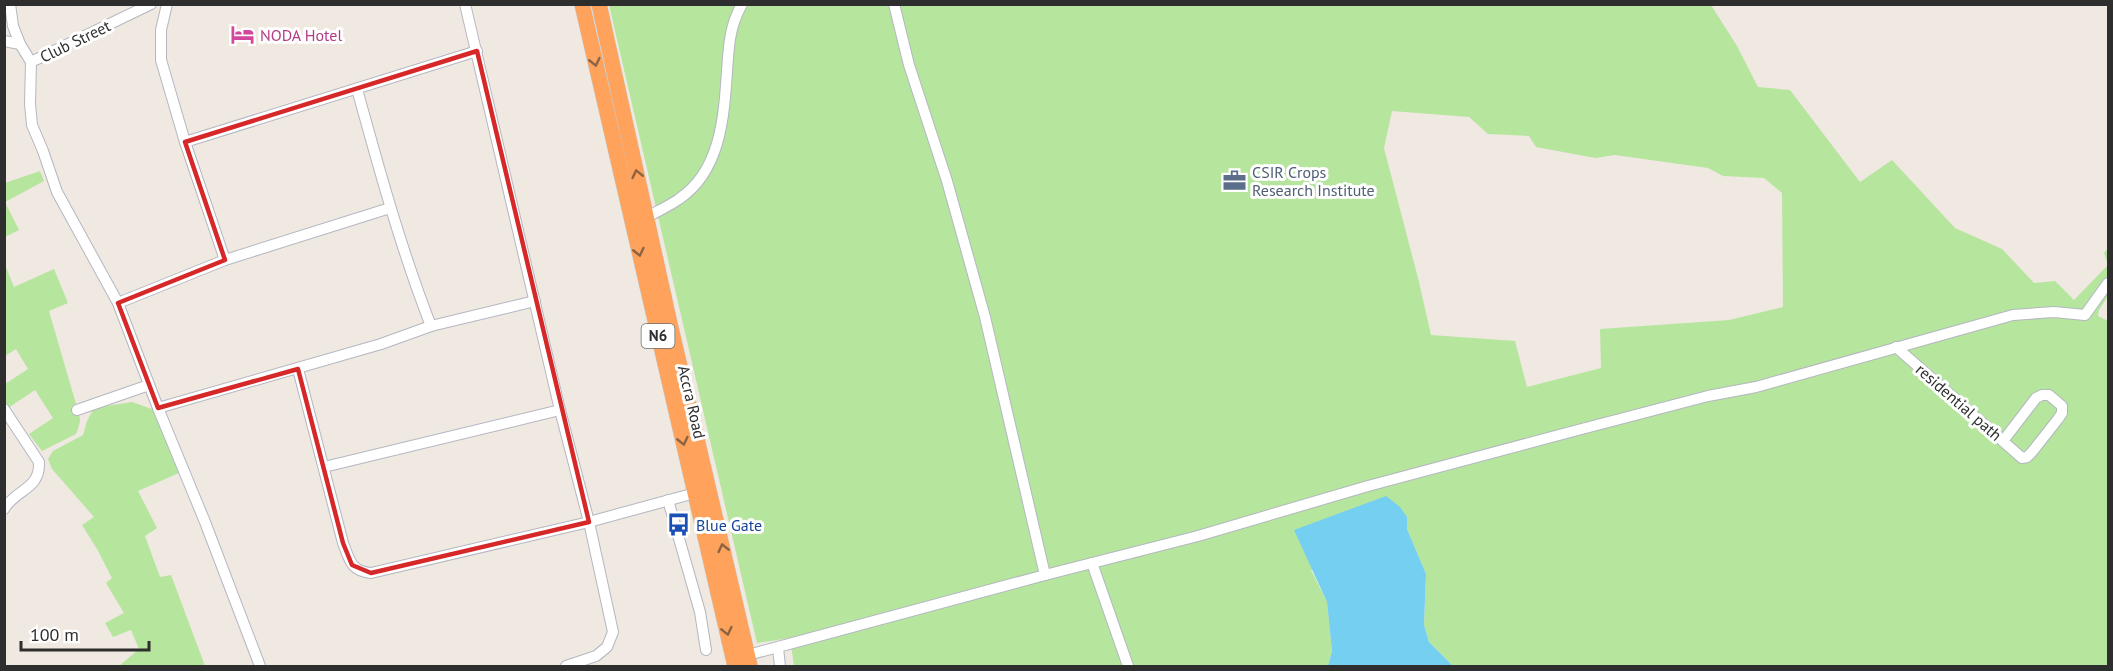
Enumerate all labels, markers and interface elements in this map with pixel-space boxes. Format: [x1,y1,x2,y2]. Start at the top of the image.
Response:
street label: Club Street [36,15,114,67]
hotel icon: NODA Hotel [229,22,255,48]
place label: NODA Hotel [260,25,342,45]
one-way arrow [588,56,601,66]
place label: CSIR Crops Research Institute [1252,162,1375,200]
office icon: CSIR Crops Research Institute [1221,168,1247,194]
one-way arrow [632,169,645,179]
one-way arrow [631,246,644,256]
road number: N6 [642,324,674,348]
street label: residential path [1912,359,2006,445]
street label: Accra Road [674,363,710,441]
one-way arrow [676,436,689,446]
bus stop icon: Blue Gate [665,512,691,538]
place label: Blue Gate [696,515,762,535]
one-way arrow [717,543,730,553]
scale bar [21,614,148,652]
text: 100 m [30,623,79,646]
one-way arrow [720,626,733,636]

